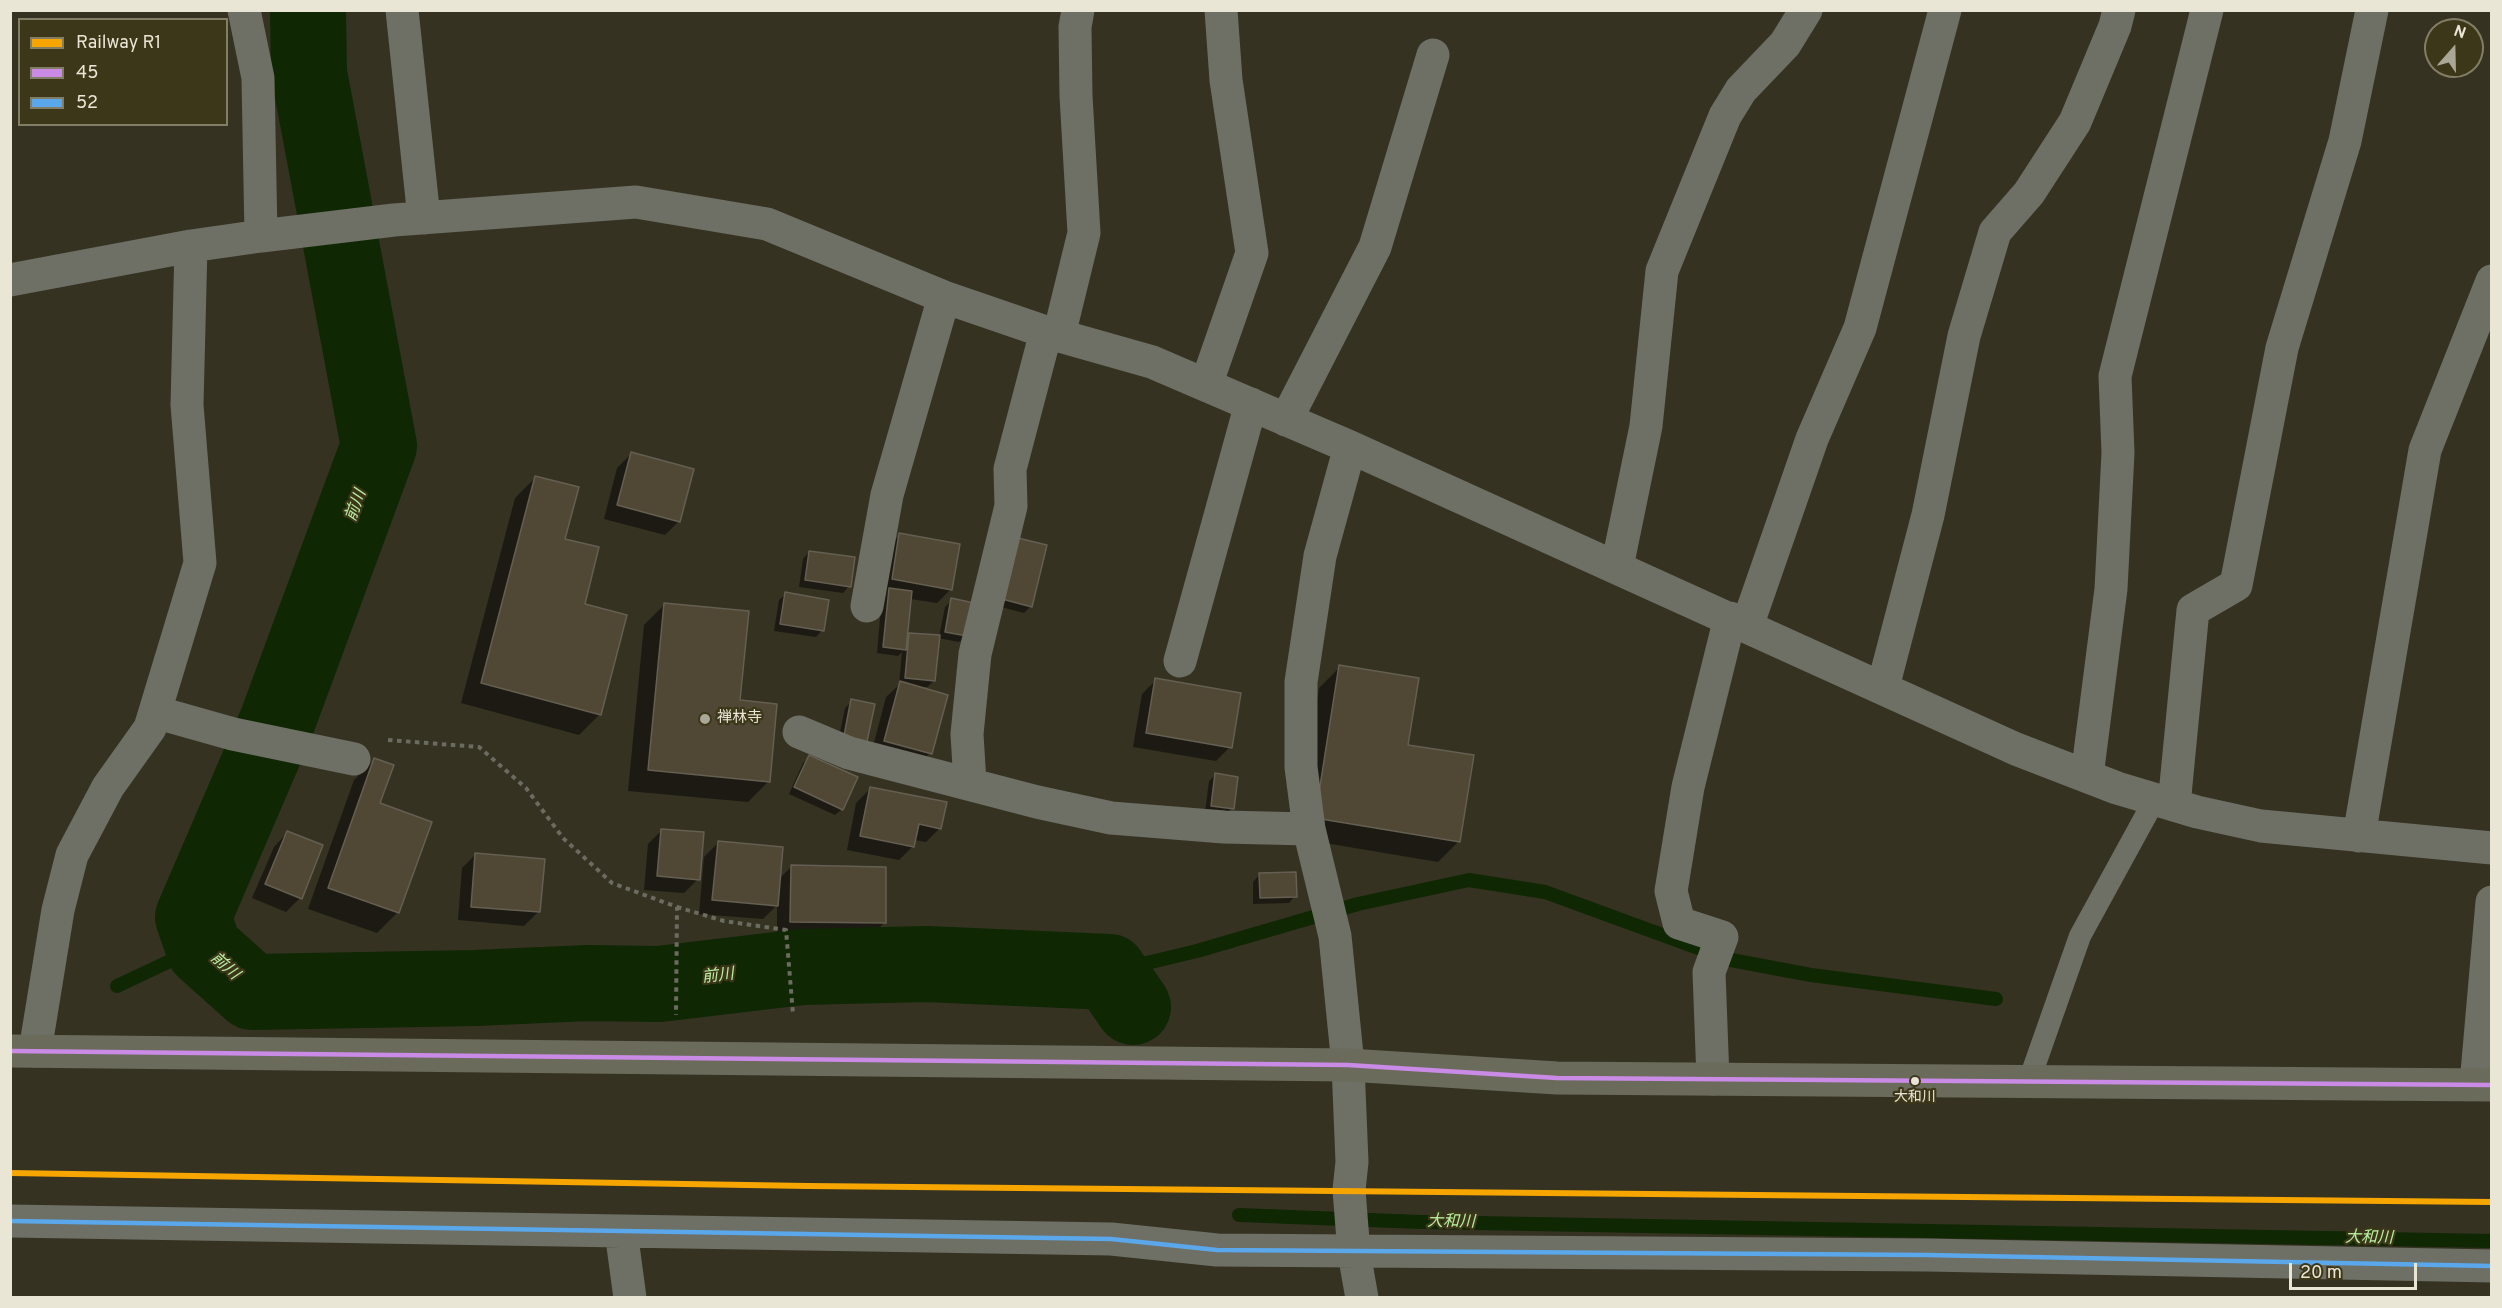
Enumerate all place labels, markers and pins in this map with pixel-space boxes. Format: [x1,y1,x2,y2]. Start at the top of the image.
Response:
place label: 禅林寺 [717,710,762,728]
marker: 禅林寺 [698,712,712,726]
marker: 大和川 [1909,1075,1921,1087]
place label: 大和川 [1894,1090,1936,1106]

